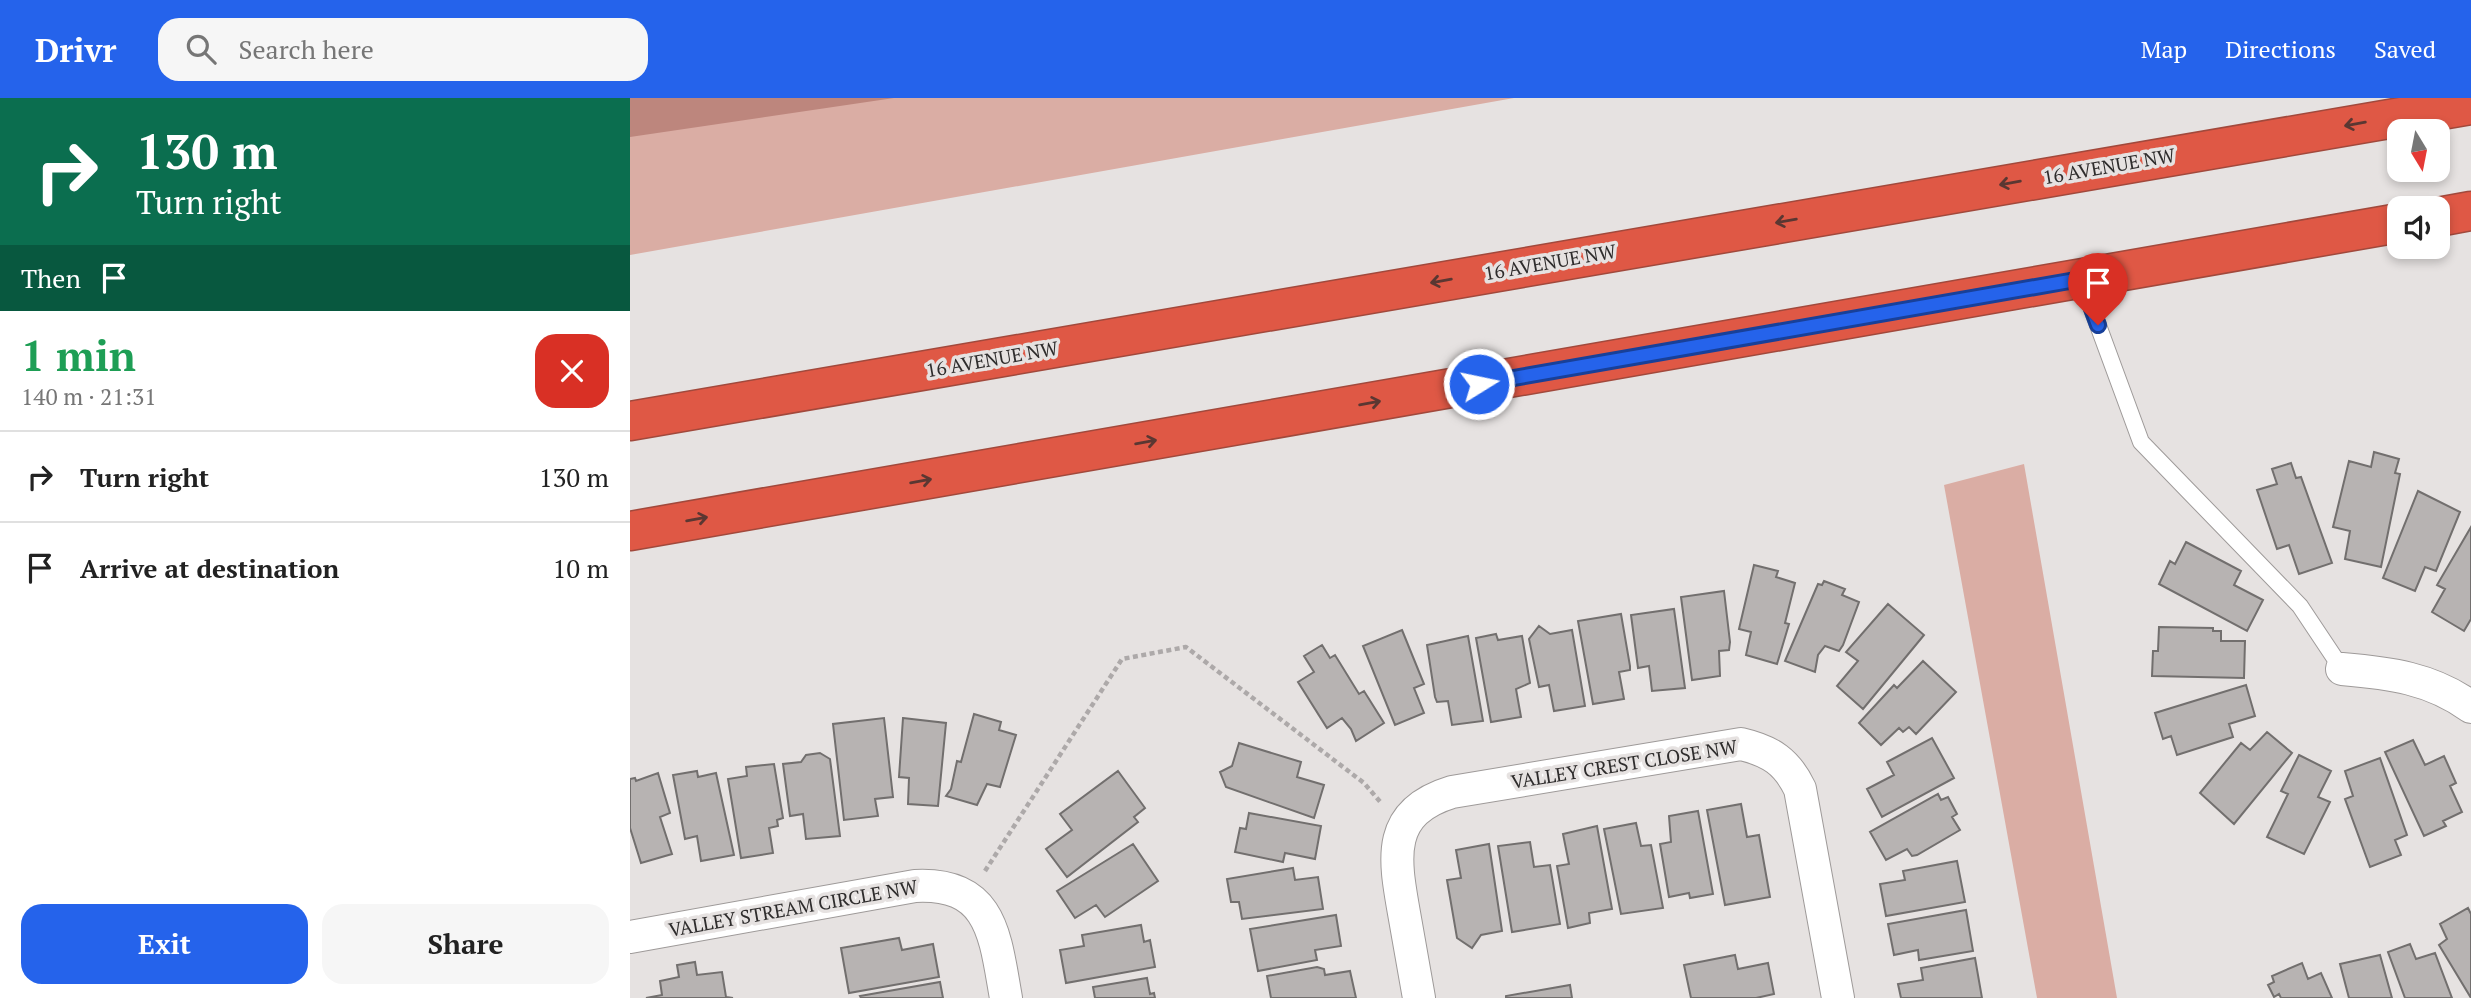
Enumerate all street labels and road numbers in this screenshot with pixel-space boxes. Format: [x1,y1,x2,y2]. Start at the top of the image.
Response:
street label: 16 AVENUE NW [2041,142,2177,189]
street label: 16 AVENUE NW [1482,238,1618,285]
street label: 16 AVENUE NW [924,335,1060,382]
street label: VALLEY CREST CLOSE NW [1509,733,1739,794]
street label: VALLEY STREAM CIRCLE NW [666,873,920,942]

